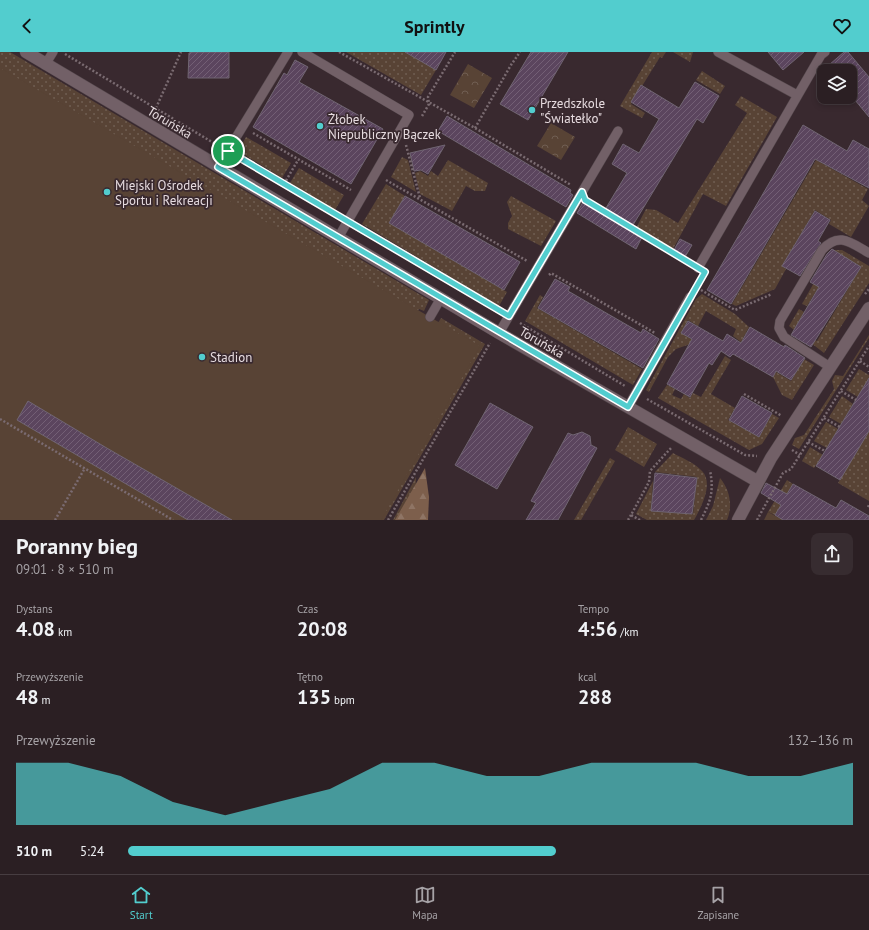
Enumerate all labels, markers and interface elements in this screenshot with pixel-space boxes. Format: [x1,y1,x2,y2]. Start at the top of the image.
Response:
icon: back [16,15,38,37]
text: Sprintly [404,15,465,38]
icon: heart [831,15,853,37]
map controls [817,64,857,104]
button: layers [817,64,857,104]
place label: Przedszkole "Światełko" [540,95,605,127]
street label: Toruńska [144,102,195,142]
marker: Przedszkole "Światełko" [527,105,537,115]
place label: Żłobek Niepubliczny Bączek [328,111,442,143]
marker: Żłobek Niepubliczny Bączek [315,121,325,131]
pin [211,134,245,168]
icon: arrive [217,140,239,162]
place label: Miejski Ośrodek Sportu i Rekreacji [115,177,213,209]
marker: Miejski Ośrodek Sportu i Rekreacji [102,187,112,197]
street label: Toruńska [516,323,567,362]
place label: Stadion [210,349,252,366]
marker: Stadion [197,352,207,362]
text: Poranny bieg [16,532,138,560]
button: share [811,533,853,575]
text: 09:01 · 8 × 510 m [16,561,113,578]
text: Dystans [16,602,53,616]
text: Czas [297,602,318,616]
text: Tempo [578,602,609,616]
text: 4.08 [16,616,55,642]
text: 20:08 [297,616,348,642]
text: 4:56 [578,616,617,642]
text: km [55,625,72,639]
text: /km [617,625,638,639]
text: Przewyższenie [16,670,83,684]
text: Tętno [297,670,323,684]
text: kcal [578,670,597,684]
text: 48 [16,684,39,710]
text: 135 [297,684,331,710]
text: 288 [578,684,612,710]
text: m [39,693,51,707]
text: bpm [331,693,355,707]
text: Przewyższenie [16,732,96,749]
text: 132–136 m [788,732,853,749]
text: 510 m [16,843,52,860]
text: 5:24 [80,843,104,860]
tab: Start [130,884,153,922]
tab: Mapa [412,884,438,922]
tab: Zapisane [697,884,739,922]

